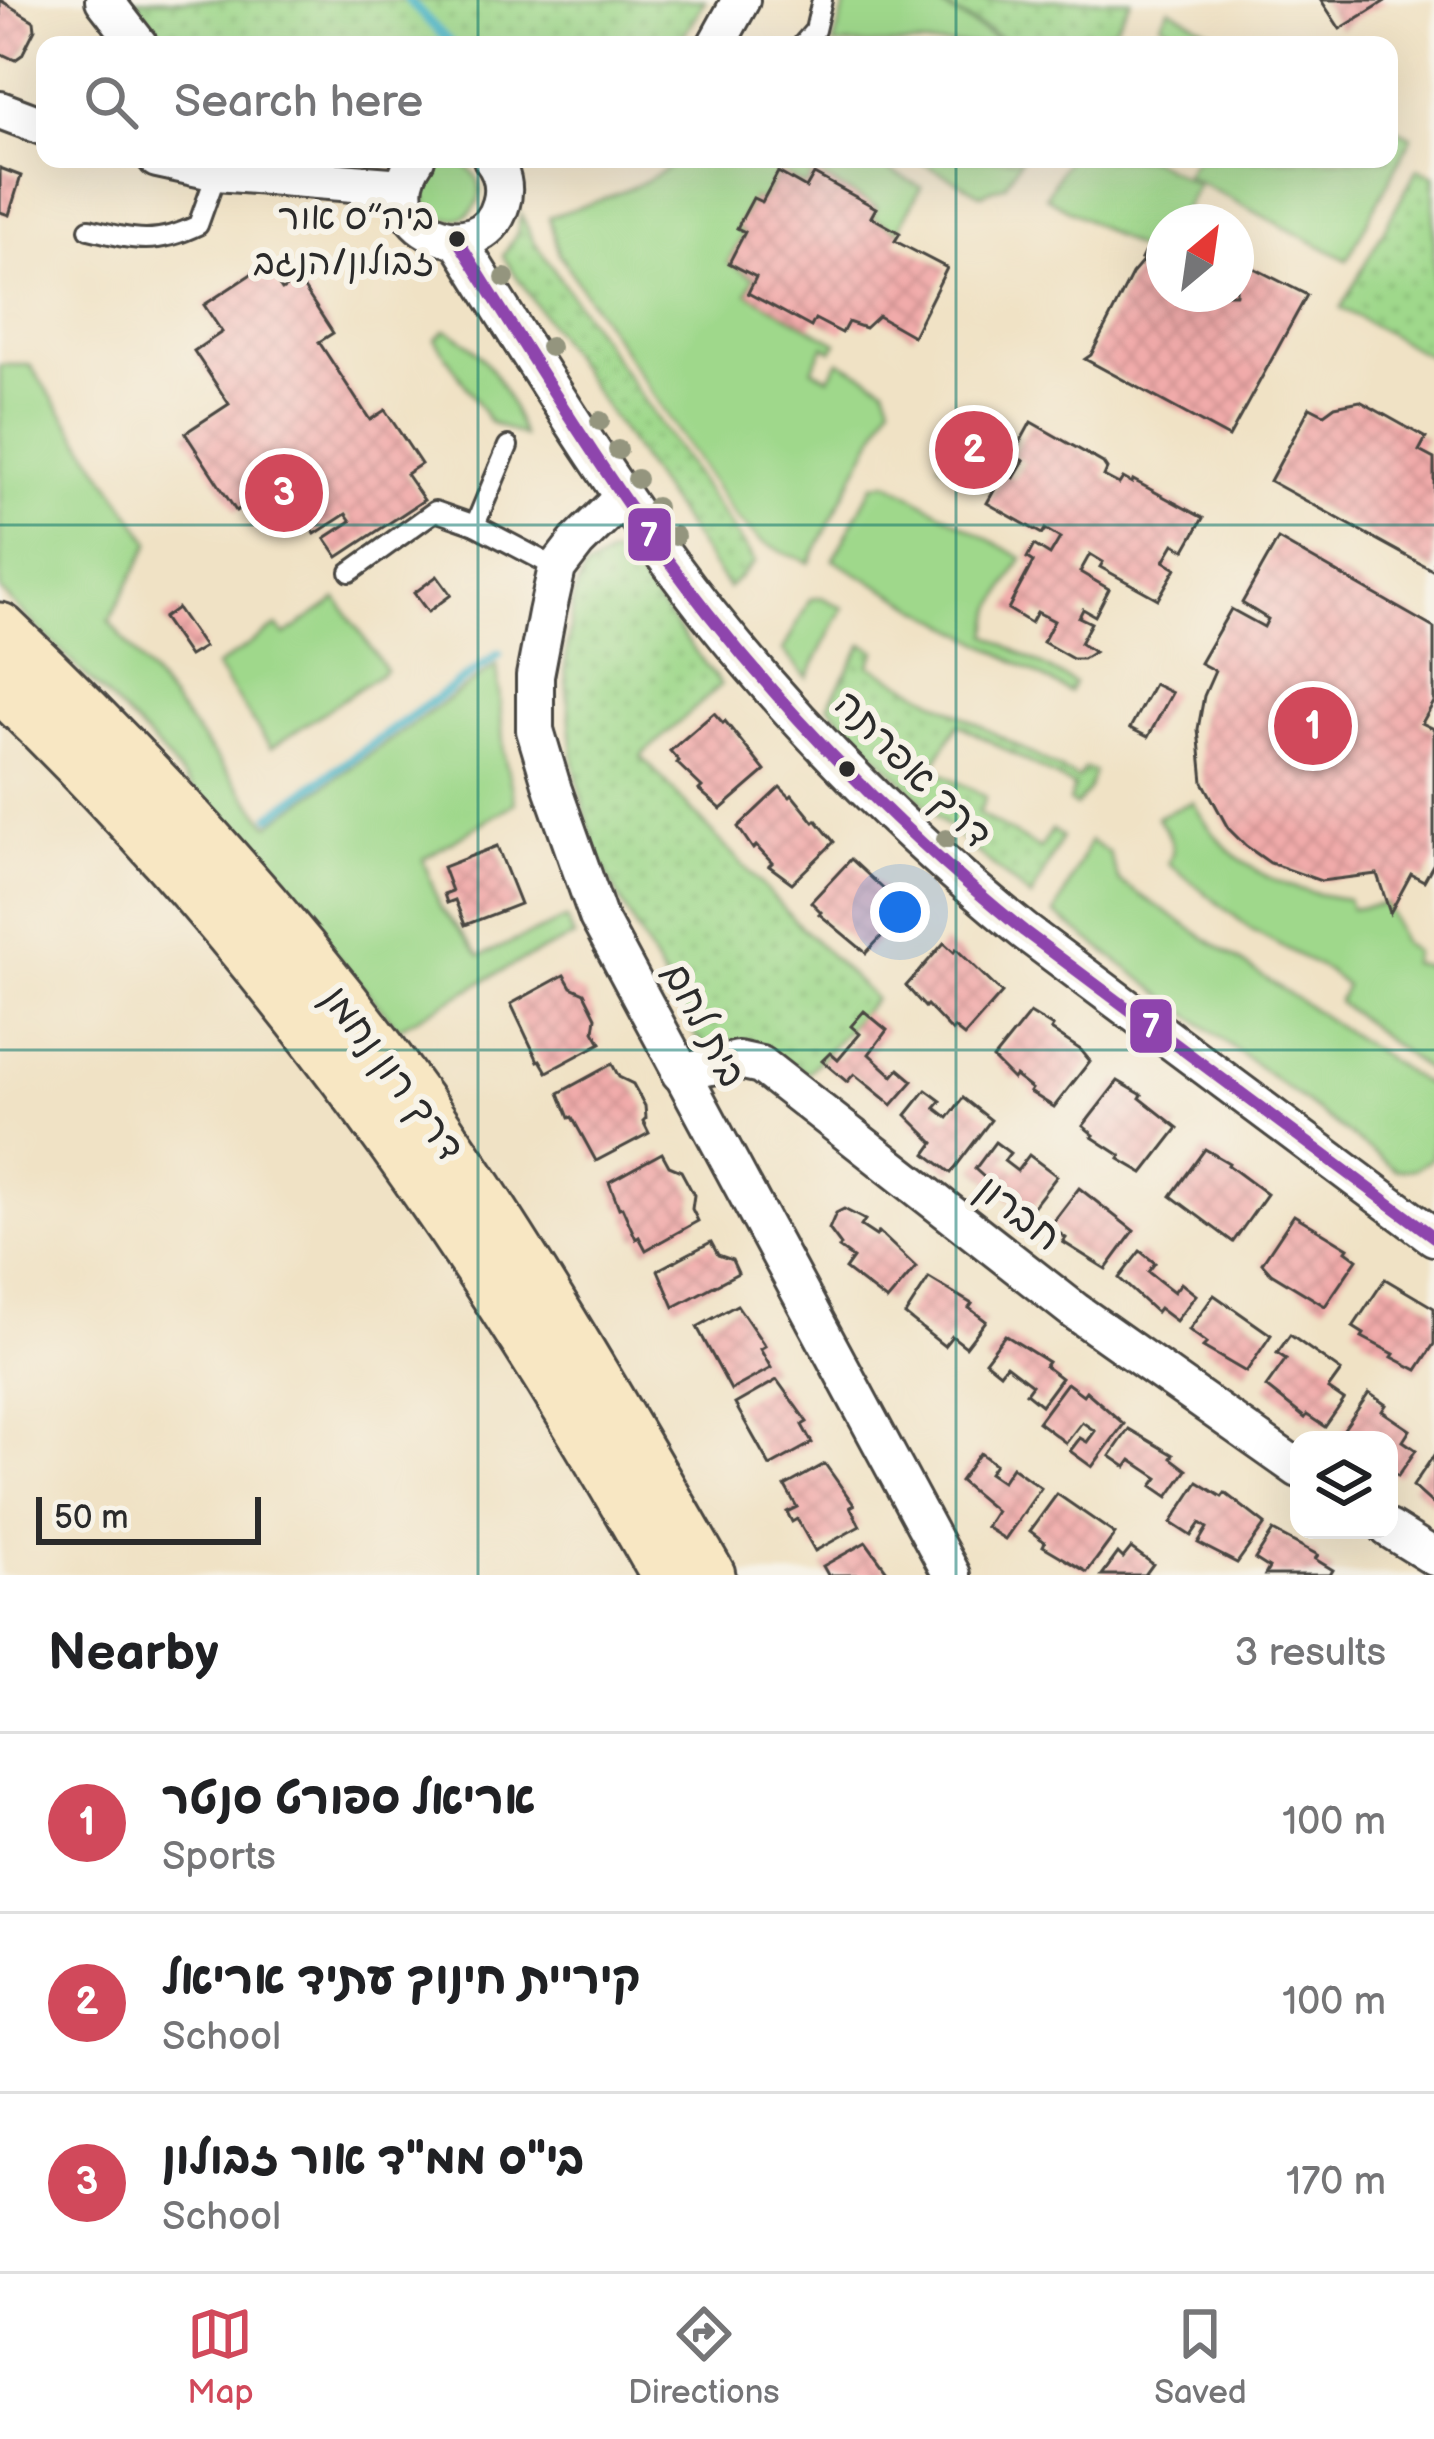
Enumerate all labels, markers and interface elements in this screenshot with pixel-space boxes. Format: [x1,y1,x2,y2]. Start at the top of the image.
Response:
search box [36,36,1398,168]
icon: search [78,69,144,135]
text: Search here [174,75,423,130]
place label: ביה״ס אור זבולון/הנגב [254,197,434,285]
north arrow [1146,204,1254,312]
marker: ביה״ס אור זבולון/הנגב [446,228,468,250]
pin: 2 [935,405,1013,495]
pin: 3 [245,448,323,538]
line badge: 7 [626,506,673,563]
text: 7 [640,516,658,556]
street label: דרך אפרתה [823,681,1001,859]
pin: 1 [1274,681,1352,771]
unlabelled marker [836,758,858,780]
your location [870,882,930,942]
street label: בית לחם [651,955,755,1095]
street label: דרך רון נחמן [311,977,473,1171]
line badge: 7 [1128,997,1174,1055]
text: 7 [1142,1007,1160,1047]
street label: חברון [966,1166,1070,1262]
map controls [1290,1431,1398,1539]
button: layers [1290,1431,1398,1539]
scale bar [36,1491,261,1544]
text: 50 m [54,1498,129,1538]
text: Nearby [48,1623,219,1684]
text: 3 results [1234,1630,1386,1677]
text: אריאל ספורט סנטר [162,1772,536,1827]
text: 1 [79,1799,95,1846]
text: 100 m [1282,1799,1386,1846]
text: Sports [162,1834,276,1881]
text: קיריית חינוך עתיד אריאל [162,1952,641,2007]
text: 2 [75,1979,99,2026]
text: 100 m [1282,1979,1386,2026]
text: School [162,2014,281,2061]
text: בי"ס ממ"ד אור זבולון [162,2132,584,2187]
text: 3 [76,2159,98,2206]
text: 170 m [1286,2159,1386,2206]
text: School [162,2194,281,2241]
tab: Map [187,2301,254,2413]
tab: Directions [628,2301,780,2413]
tab: Saved [1154,2301,1247,2413]

